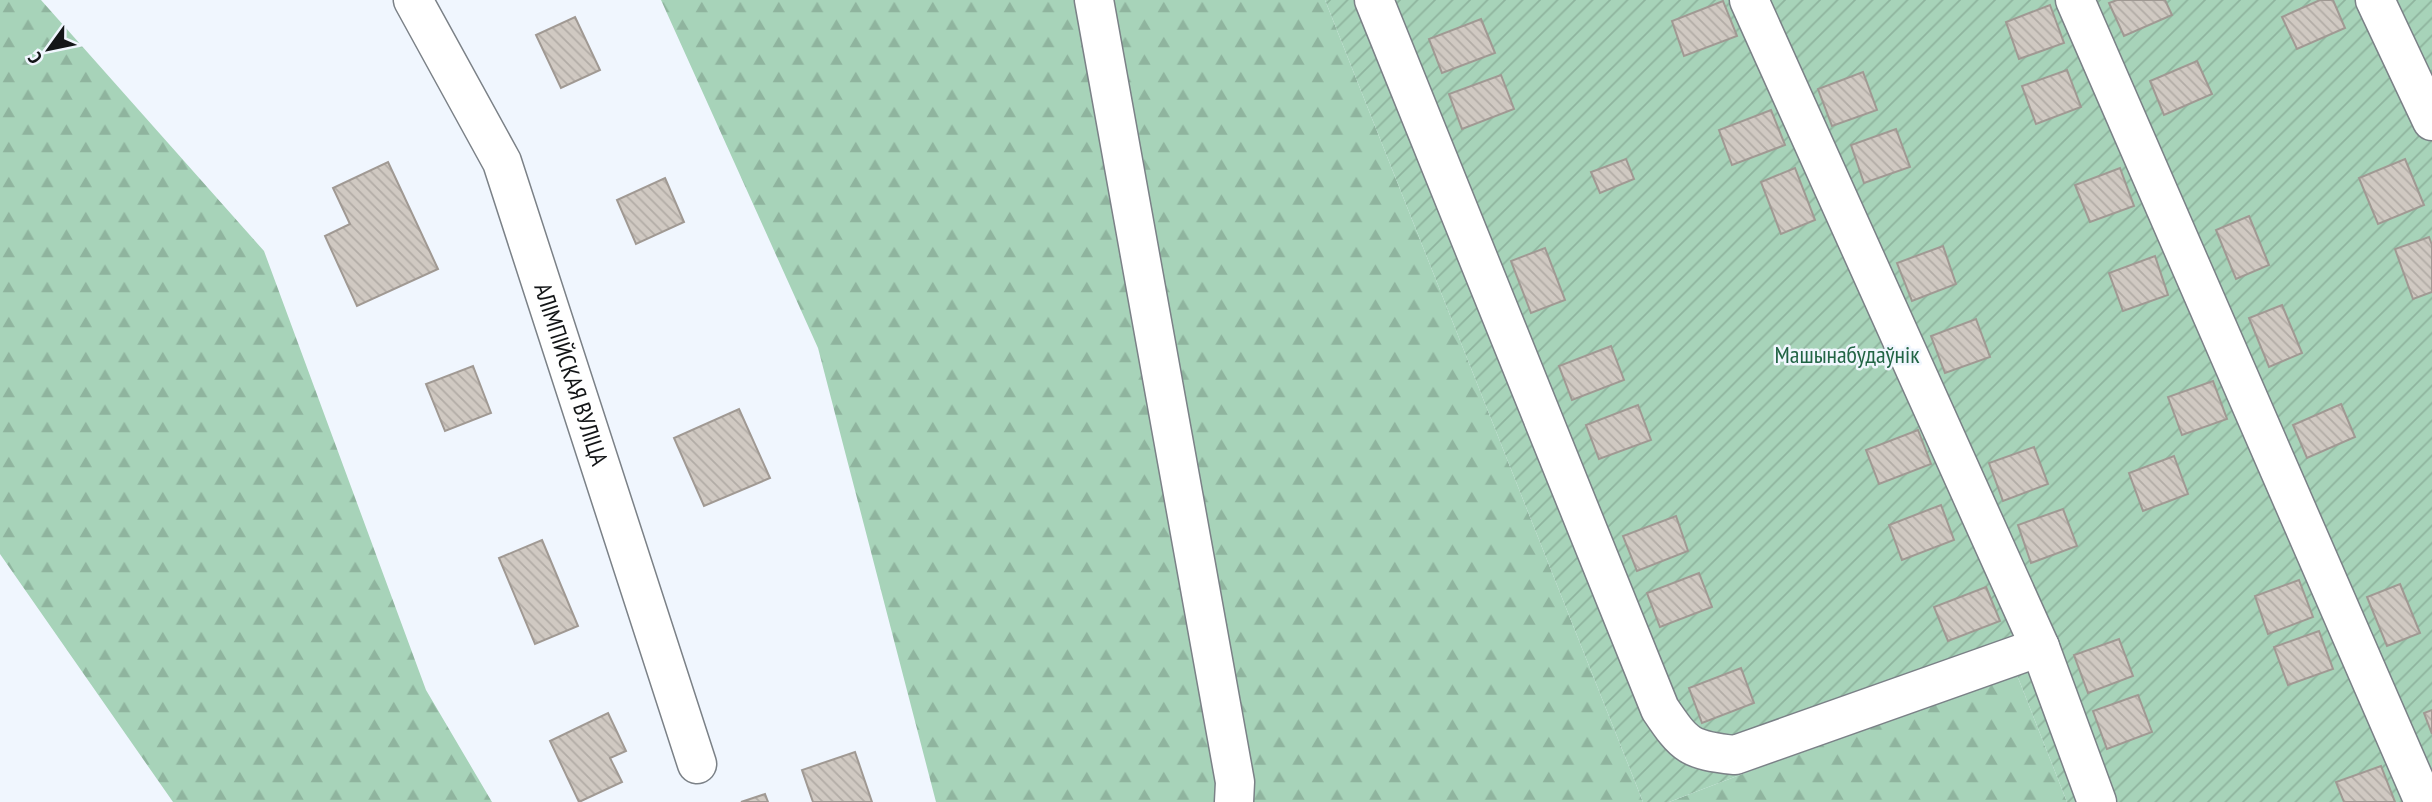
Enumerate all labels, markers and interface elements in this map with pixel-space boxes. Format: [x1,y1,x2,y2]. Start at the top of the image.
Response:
north arrow [14,14,84,84]
text: С [22,48,47,68]
street label: АЛІМПІЙСКАЯ ВУЛІЦА [527,279,615,470]
park label: Машынабудаўнік [1775,339,1920,370]

